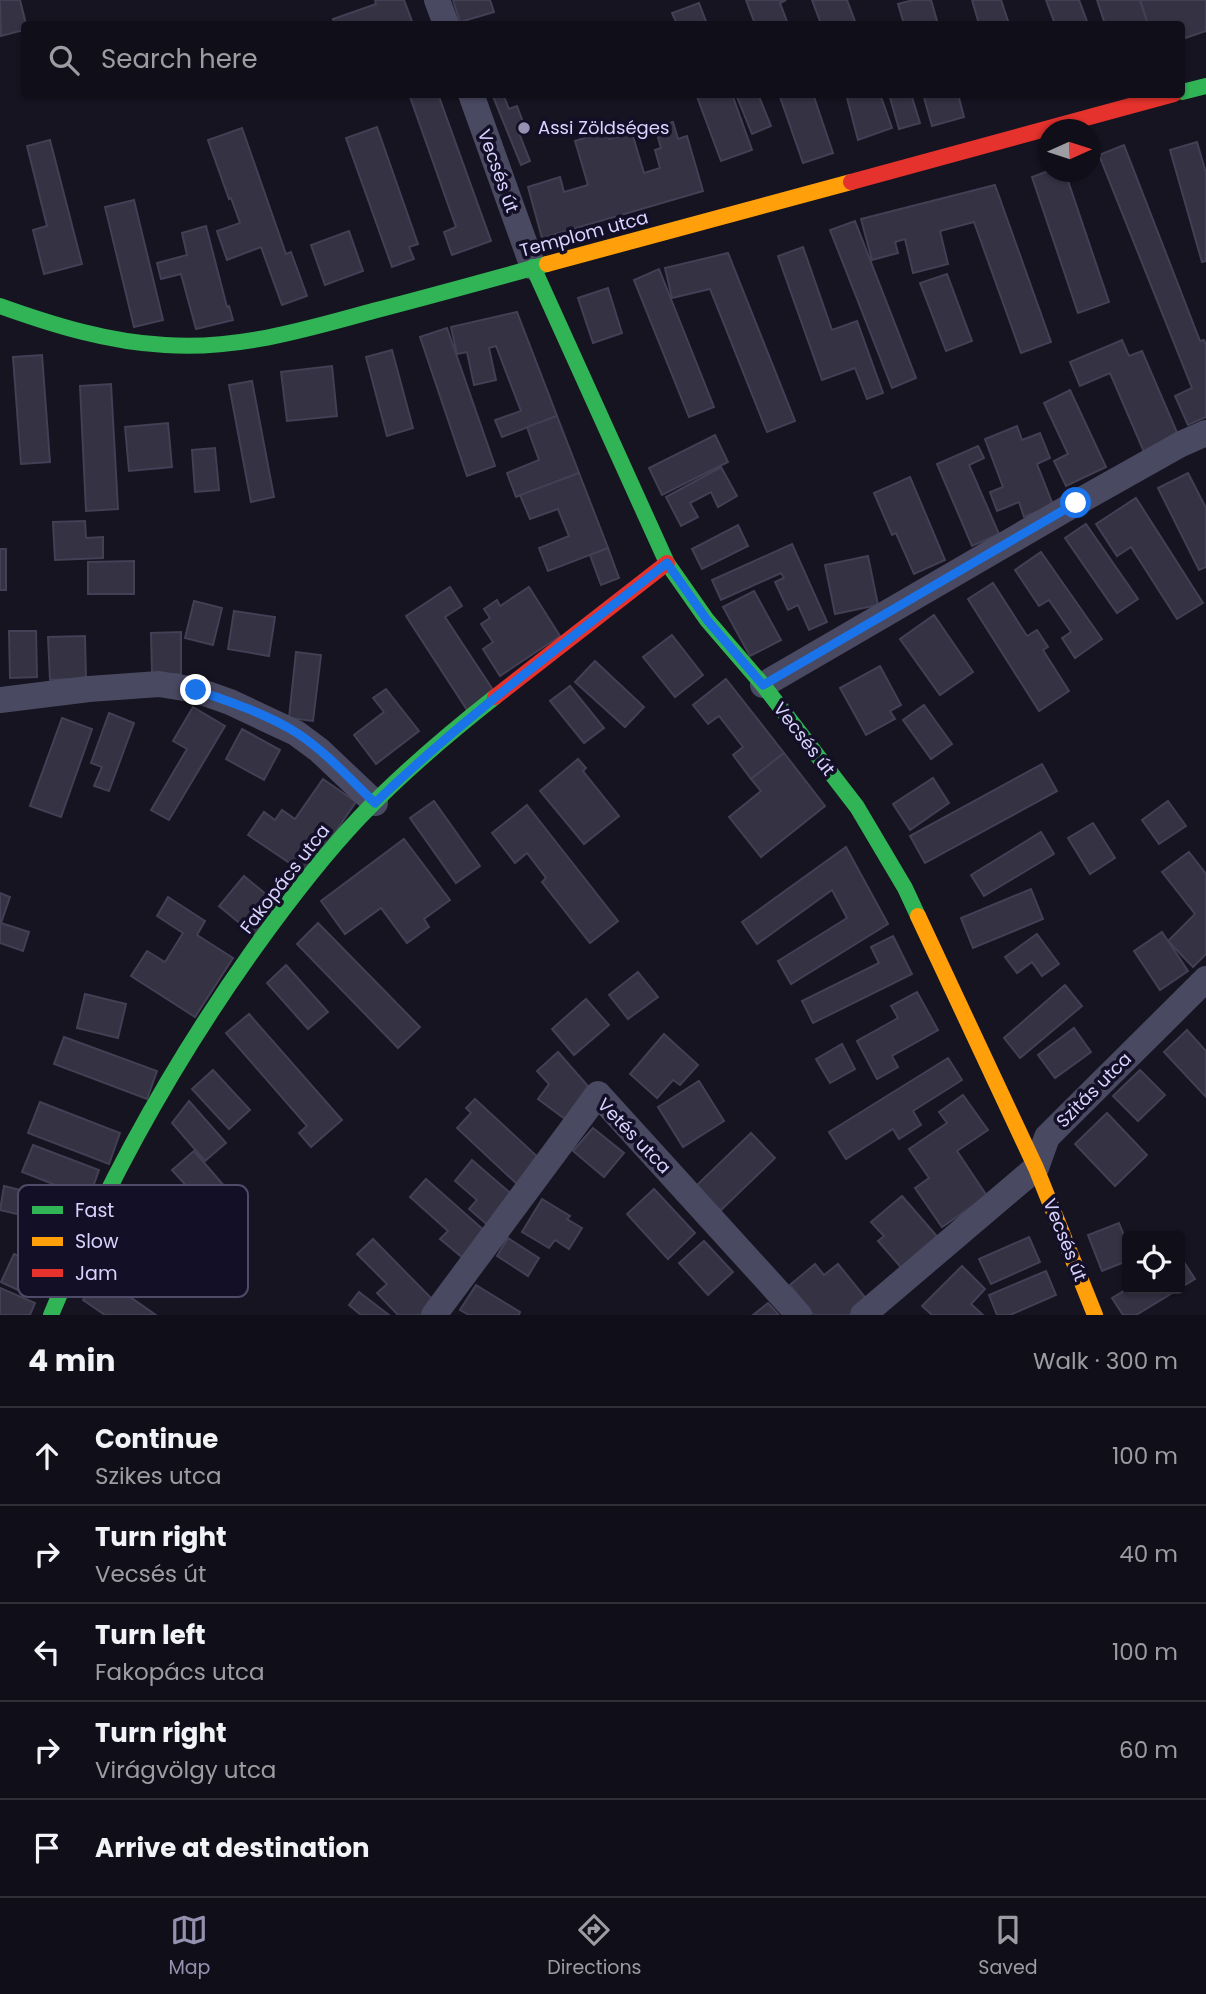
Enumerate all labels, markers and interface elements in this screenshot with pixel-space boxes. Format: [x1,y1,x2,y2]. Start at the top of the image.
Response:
search box [21,21,1185,98]
icon: search [45,41,83,79]
text: Search here [101,41,258,77]
place label: Assi Zöldséges [538,115,669,140]
north arrow [1038,119,1101,182]
marker: Assi Zöldséges [516,120,532,136]
street label: Vecsés út [472,126,525,216]
street label: Templom utca [517,204,651,263]
route start [1060,487,1091,518]
route end [180,674,211,705]
street label: Vecsés út [768,697,841,781]
street label: Fakopács utca [234,819,335,939]
street label: Szitás utca [1050,1046,1137,1133]
street label: Vetés utca [592,1092,677,1179]
legend [18,1185,248,1297]
street label: Vecsés út [1038,1195,1093,1285]
text: Fast [75,1197,114,1224]
text: Slow [75,1228,119,1255]
map controls [1122,1231,1185,1294]
button: locate [1122,1231,1185,1294]
text: Jam [75,1260,117,1287]
text: 4 min [28,1339,116,1382]
text: Walk · 300 m [1033,1345,1178,1377]
text: Continue [95,1421,218,1457]
icon: ahead [28,1437,66,1475]
text: 100 m [1112,1440,1178,1472]
text: Szikes utca [95,1460,221,1492]
text: Turn right [95,1519,227,1555]
icon: right [28,1535,66,1573]
text: 40 m [1119,1538,1178,1570]
text: Vecsés út [95,1558,206,1590]
text: Turn left [95,1617,206,1653]
icon: left [28,1633,66,1671]
text: 100 m [1112,1636,1178,1668]
text: Fakopács utca [95,1656,265,1688]
text: Turn right [95,1715,227,1751]
icon: right [28,1731,66,1769]
text: 60 m [1119,1734,1178,1766]
text: Virágvölgy utca [95,1754,276,1786]
icon: arrive [28,1829,66,1867]
text: Arrive at destination [95,1830,370,1866]
tab: Map [168,1911,210,1982]
tab: Directions [547,1911,642,1982]
tab: Saved [978,1911,1038,1982]

